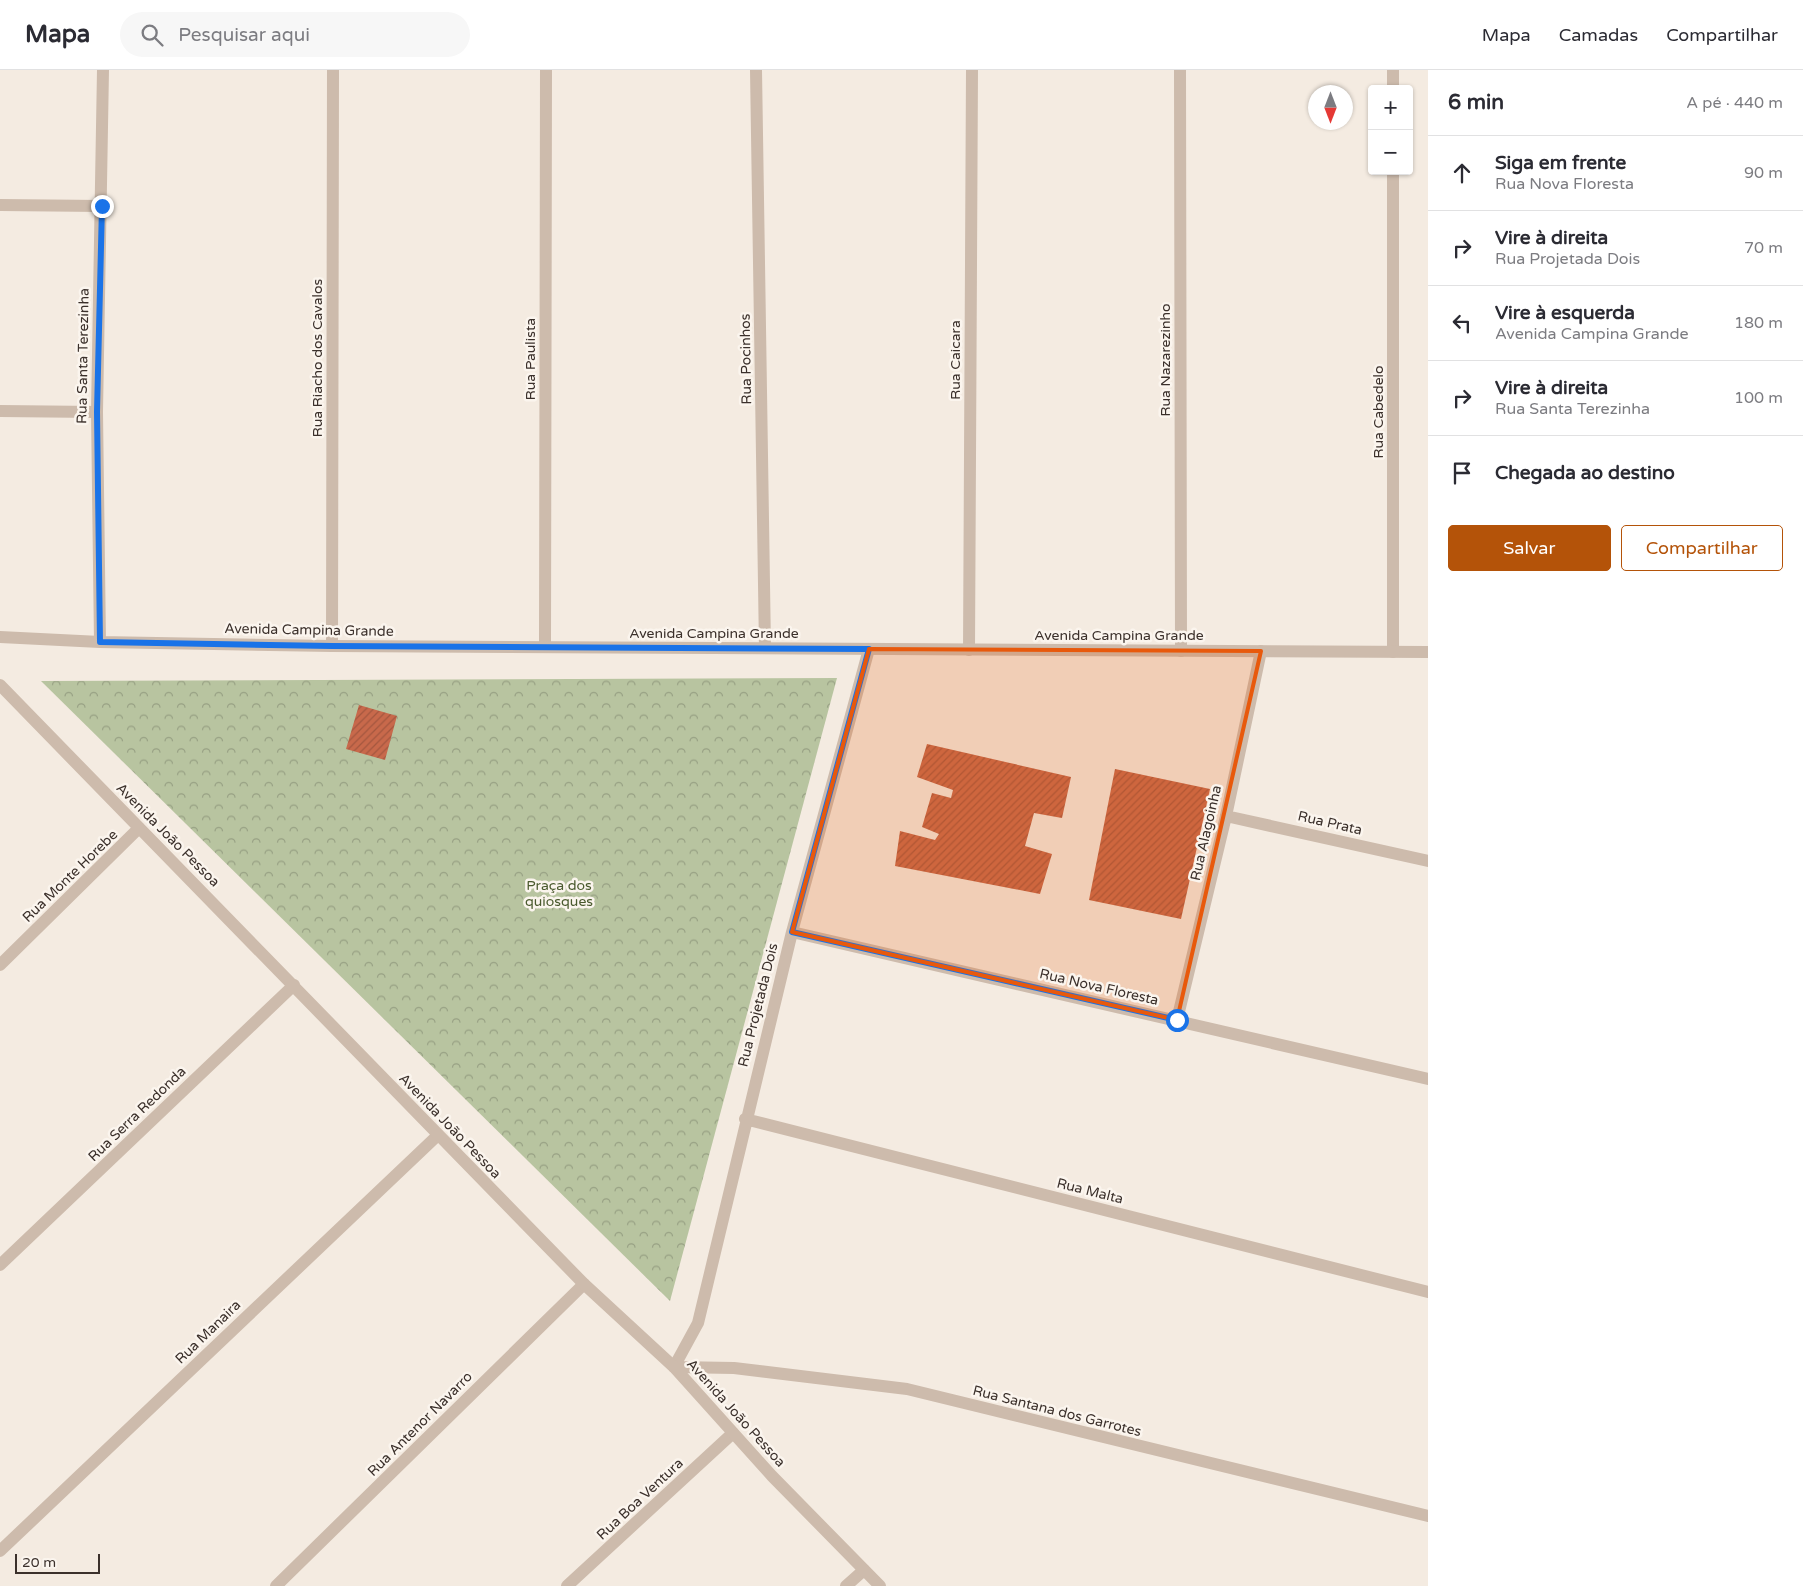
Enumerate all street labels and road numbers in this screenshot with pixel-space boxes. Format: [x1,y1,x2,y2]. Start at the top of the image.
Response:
street label: Rua Riacho dos Cavalos [309,278,326,437]
street label: Rua Santa Terezinha [73,288,93,424]
street label: Rua Nazarezinho [1157,303,1174,417]
street label: Rua Pocinhos [737,313,755,405]
street label: Rua Paulista [522,318,539,400]
street label: Rua Caicara [947,320,964,400]
street label: Rua Cabedelo [1370,365,1387,459]
street label: Avenida Campina Grande [224,620,394,640]
street label: Avenida Campina Grande [629,625,799,642]
street label: Avenida Campina Grande [1034,627,1204,644]
street label: Avenida João Pessoa [113,780,223,890]
street label: Rua Alagoinha [1187,784,1225,882]
street label: Rua Prata [1296,807,1364,839]
street label: Rua Monte Horebe [19,826,121,926]
street label: Rua Projetada Dois [734,941,782,1069]
street label: Rua Nova Floresta [1038,965,1160,1009]
street label: Rua Serra Redonda [85,1063,189,1165]
street label: Avenida João Pessoa [395,1070,505,1182]
street label: Rua Malta [1055,1175,1125,1207]
street label: Rua Manaira [172,1297,244,1367]
street label: Avenida João Pessoa [683,1355,789,1471]
street label: Rua Antenor Navarro [364,1368,476,1480]
street label: Rua Santana dos Garrotes [971,1382,1143,1440]
street label: Rua Boa Ventura [593,1455,687,1543]

